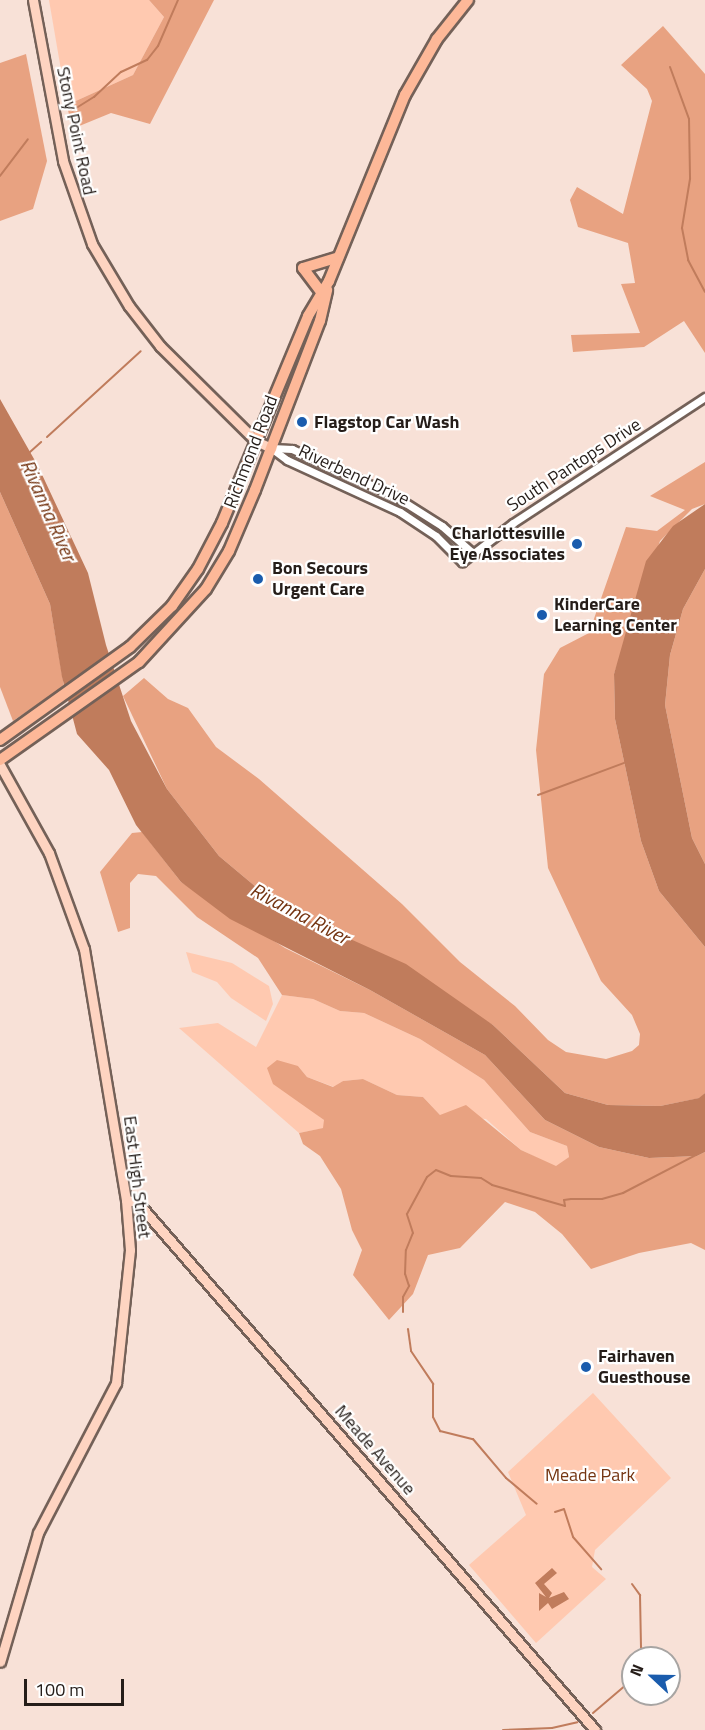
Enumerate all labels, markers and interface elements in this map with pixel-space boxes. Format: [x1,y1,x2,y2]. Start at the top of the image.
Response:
street label: Stony Point Road [52,65,100,197]
street label: Richmond Road [220,392,282,512]
place label: Flagstop Car Wash [314,411,459,433]
street label: South Pantops Drive [503,414,645,516]
marker: Flagstop Car Wash [295,415,309,429]
street label: Riverbend Drive [295,440,413,510]
water label: Rivanna River [16,456,82,564]
place label: Charlottesville Eye Associates [450,523,565,566]
marker: Charlottesville Eye Associates [570,537,584,551]
place label: Bon Secours Urgent Care [272,558,368,600]
marker: Bon Secours Urgent Care [249,570,267,588]
place label: KinderCare Learning Center [554,594,677,636]
marker: KinderCare Learning Center [535,608,549,622]
water label: Rivanna River [247,877,353,949]
street label: East High Street [119,1115,155,1239]
place label: Fairhaven Guesthouse [598,1346,690,1388]
marker: Fairhaven Guesthouse [579,1360,593,1374]
street label: Meade Avenue [330,1401,420,1499]
park label: Meade Park [545,1464,635,1486]
north arrow [621,1646,681,1706]
text: N [623,1660,649,1680]
scale bar [27,1667,128,1705]
text: 100 m [35,1676,84,1703]

